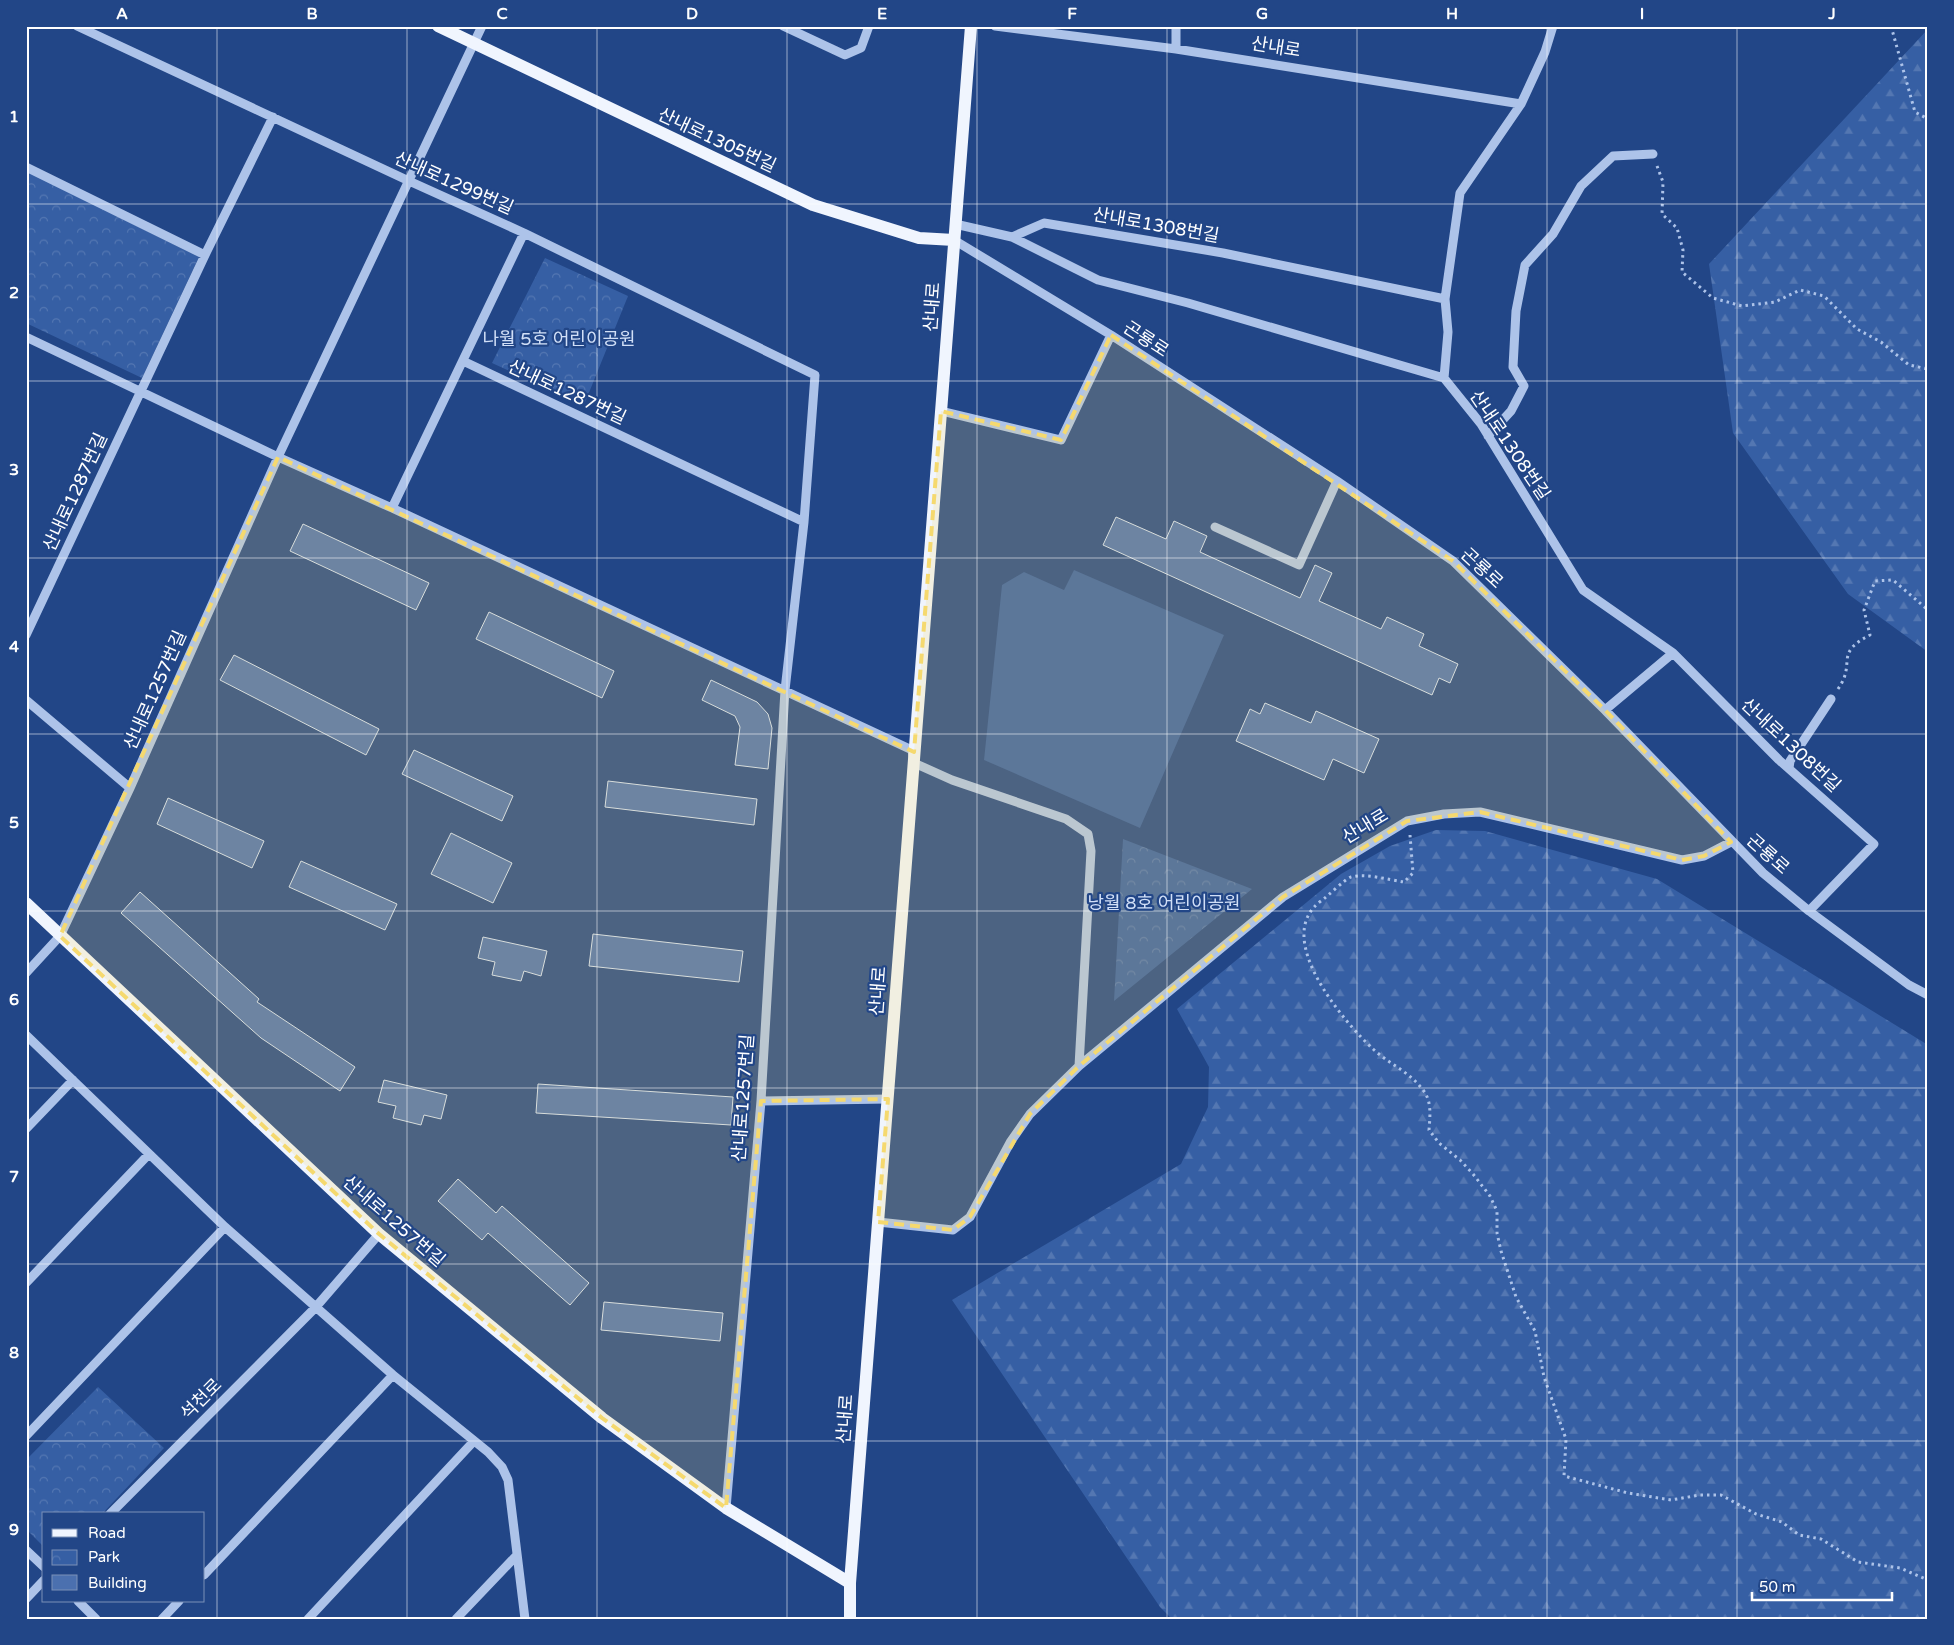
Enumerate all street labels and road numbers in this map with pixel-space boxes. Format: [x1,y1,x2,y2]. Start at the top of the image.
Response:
street label: 산내로 [1250,32,1302,62]
street label: 산내로1305번길 [654,103,780,177]
street label: 산내로1299번길 [391,147,517,219]
street label: 산내로1308번길 [1091,203,1221,247]
street label: 산내로 [919,281,945,333]
street label: 곤룡로 [1119,316,1173,362]
street label: 산내로1287번길 [504,355,630,429]
street label: 산내로1308번길 [1465,386,1555,504]
street label: 산내로1287번길 [38,429,112,555]
street label: 곤룡로 [1456,543,1508,593]
street label: 산내로1257번길 [119,627,191,753]
street label: 산내로1308번길 [1737,693,1845,797]
street label: 산내로 [1338,804,1392,848]
street label: 곤룡로 [1742,829,1794,879]
street label: 산내로 [865,965,891,1017]
street label: 산내로1257번길 [728,1033,758,1163]
street label: 산내로1257번길 [338,1171,450,1271]
street label: 석천로 [176,1374,226,1424]
street label: 산내로 [832,1393,858,1445]

